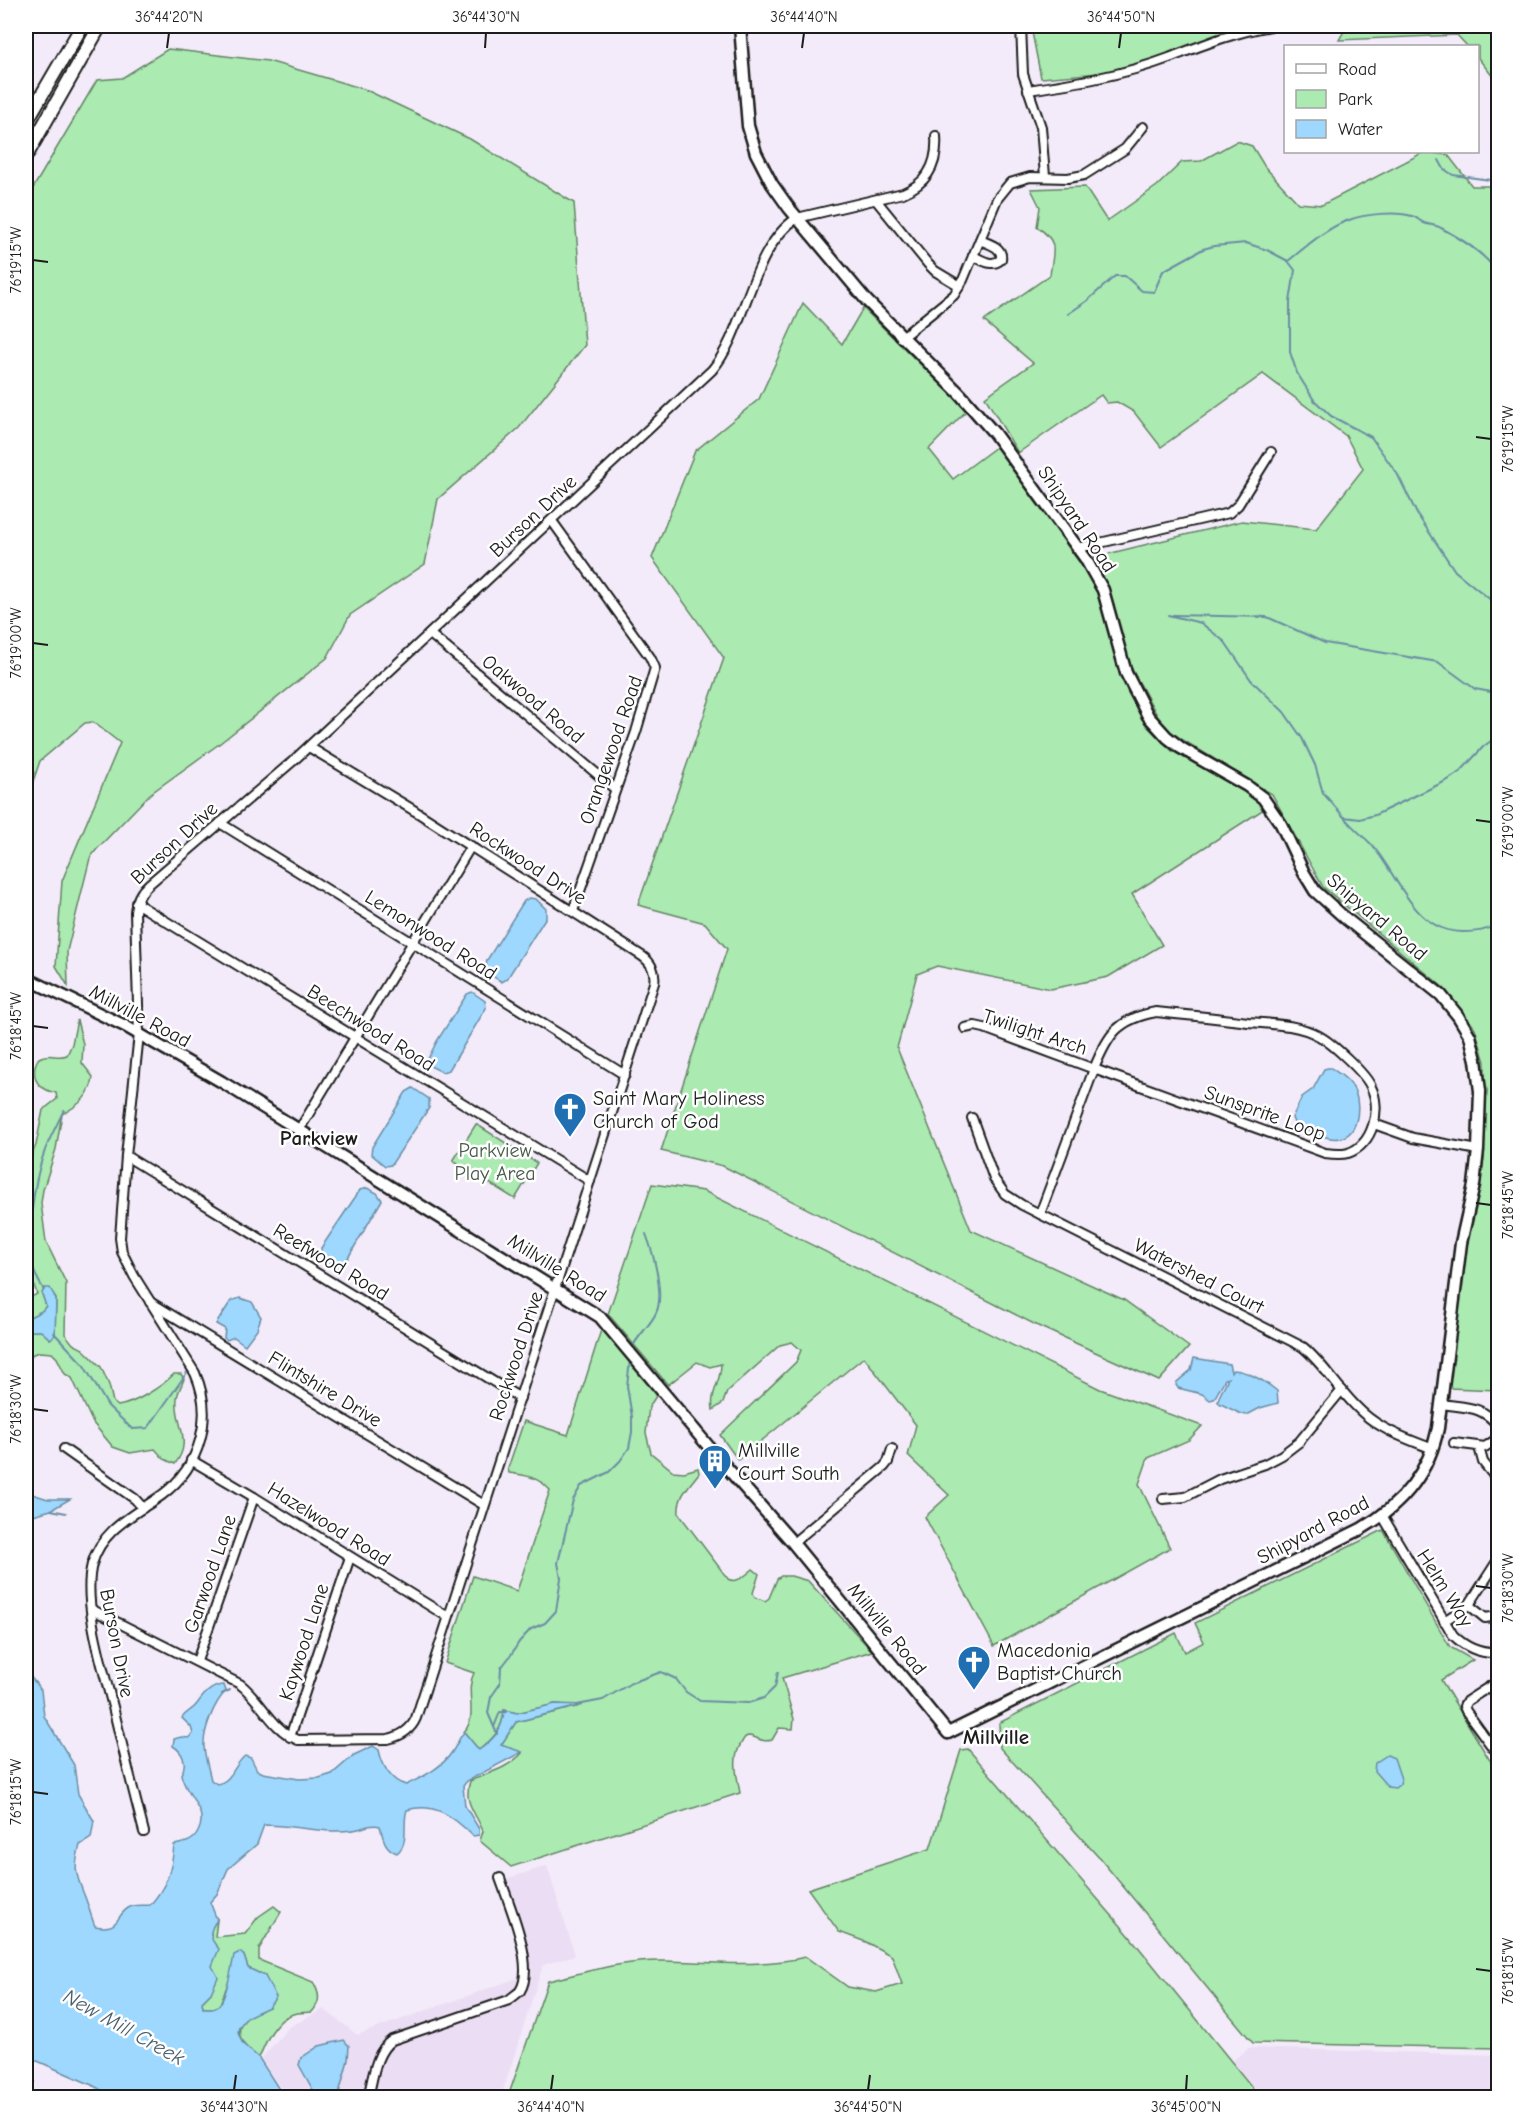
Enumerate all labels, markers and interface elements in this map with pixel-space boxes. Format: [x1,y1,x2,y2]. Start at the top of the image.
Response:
text: 36°44'20"N [135,8,203,26]
text: 36°44'30"N [452,8,520,26]
text: 36°44'40"N [770,8,838,26]
text: 36°44'50"N [1087,8,1155,26]
legend [1284,45,1479,153]
text: Road [1338,59,1377,80]
text: Park [1338,89,1373,110]
text: Water [1338,119,1383,140]
text: 76°19'15"W [7,227,25,293]
text: 76°19'15"W [1499,406,1517,472]
street label: Shipyard Road [1033,461,1121,577]
street label: Burson Drive [485,470,581,562]
text: 76°19'00"W [7,607,25,679]
street label: Oakwood Road [477,650,589,748]
street label: Orangewood Road [575,673,647,827]
text: 76°19'00"W [1499,786,1517,858]
street label: Burson Drive [126,797,222,889]
street label: Rockwood Drive [465,817,591,909]
street label: Shipyard Road [1322,868,1432,966]
street label: Lemonwood Road [361,885,501,985]
street label: Millville Road [85,980,195,1052]
street label: Beechwood Road [303,980,439,1076]
text: 76°18'45"W [7,992,25,1060]
street label: Twilight Arch [980,1004,1090,1060]
street label: Sunsprite Loop [1201,1080,1329,1146]
place label: Saint Mary Holiness Church of God [593,1087,765,1133]
church icon: Saint Mary Holiness Church of God [552,1091,588,1138]
district label: Parkview [280,1126,358,1150]
park label: Parkview Play Area [454,1139,536,1185]
text: 76°18'45"W [1499,1171,1517,1239]
street label: Reefwood Road [269,1219,393,1305]
street label: Millville Road [504,1229,610,1307]
street label: Watershed Court [1130,1233,1269,1319]
street label: Rockwood Drive [484,1288,548,1424]
street label: Flintshire Drive [264,1346,386,1432]
text: 76°18'30"W [7,1374,25,1444]
place label: Millville Court South [738,1439,840,1485]
building icon: Millville Court South [697,1443,733,1490]
street label: Hazelwood Road [263,1477,395,1571]
street label: Shipyard Road [1253,1491,1373,1569]
street label: Garwood Lane [179,1512,241,1636]
street label: Helm Way [1412,1545,1478,1631]
text: 76°18'30"W [1499,1553,1517,1623]
street label: Millville Road [843,1578,931,1680]
street label: Kaywood Lane [274,1581,334,1703]
street label: Burson Drive [95,1587,139,1699]
place label: Macedonia Baptist Church [997,1639,1122,1685]
church icon: Macedonia Baptist Church [956,1644,992,1691]
district label: Millville [963,1725,1029,1749]
text: 76°18'15"W [7,1759,25,1825]
text: 76°18'15"W [1499,1938,1517,2004]
water label: New Mill Creek [59,1984,189,2070]
text: 36°44'30"N [200,2098,268,2116]
text: 36°44'40"N [517,2098,585,2116]
text: 36°44'50"N [834,2098,902,2116]
text: 36°45'00"N [1151,2098,1221,2116]

